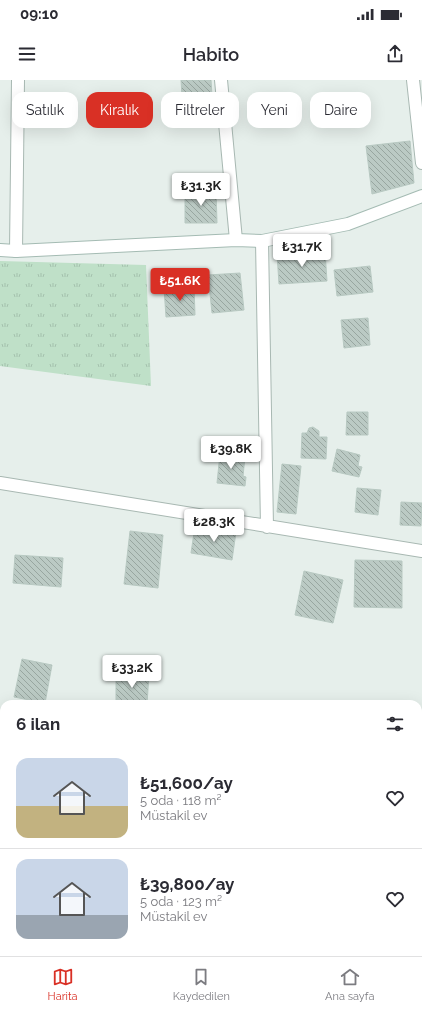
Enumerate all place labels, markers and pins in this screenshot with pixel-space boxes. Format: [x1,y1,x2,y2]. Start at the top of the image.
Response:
pin: ₺31.3K [168,173,234,207]
pin: ₺31.7K [269,234,335,268]
pin: ₺51.6K [147,268,213,302]
pin: ₺39.8K [198,436,264,470]
pin: ₺28.3K [181,509,247,543]
pin: ₺33.2K [99,655,165,689]

